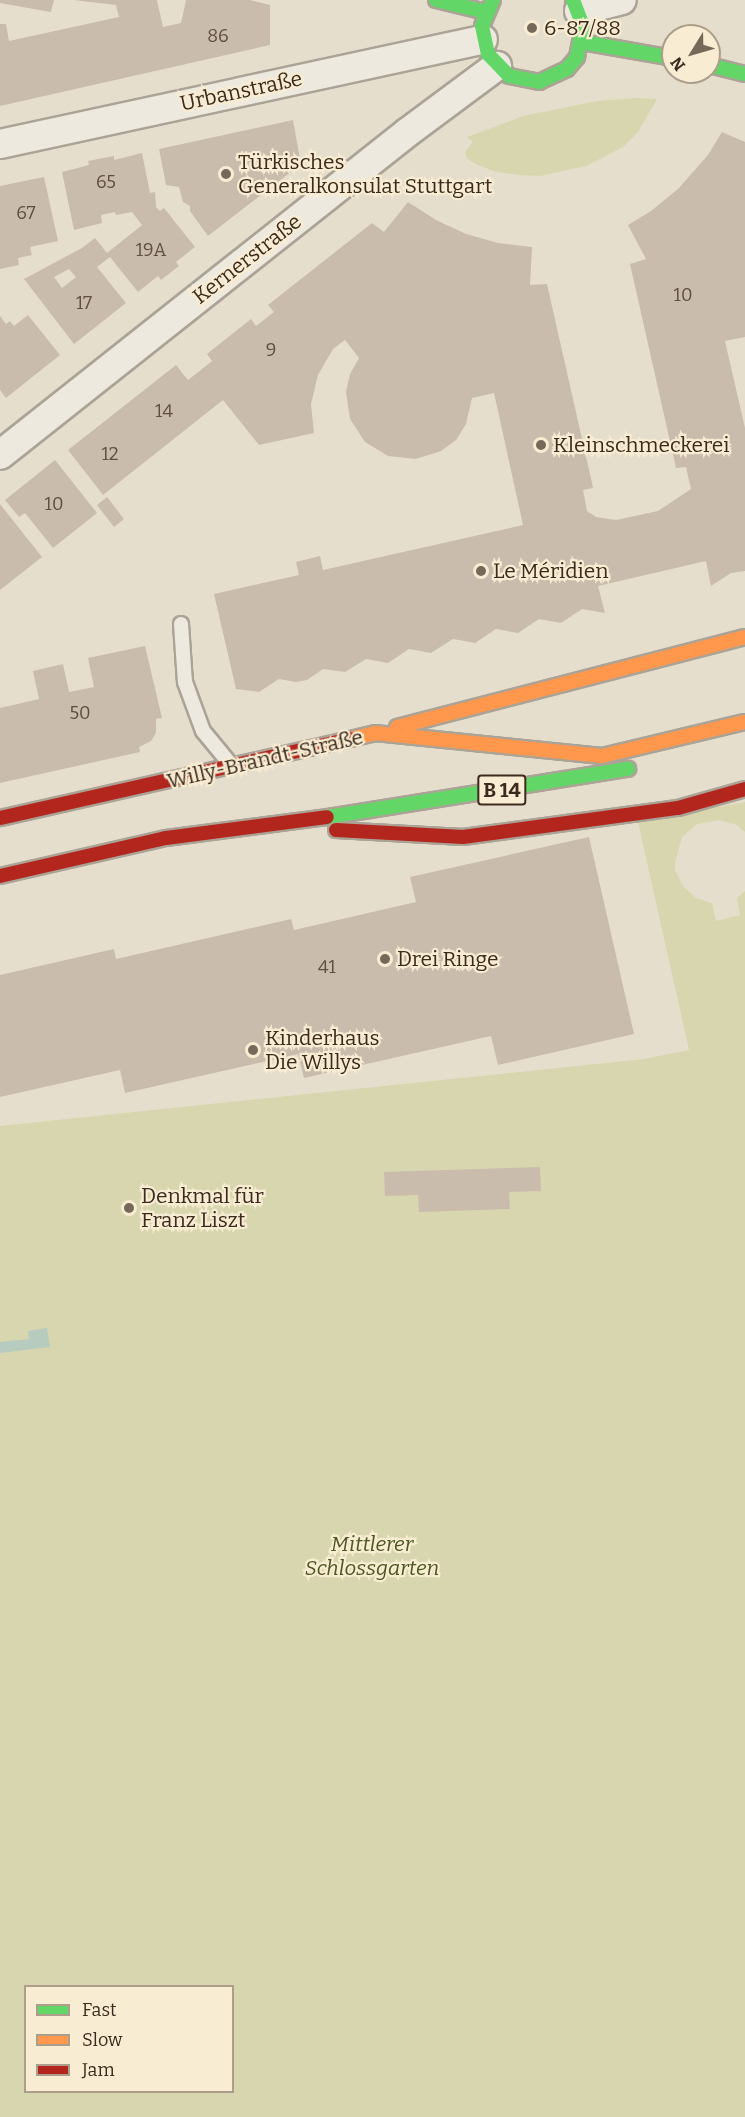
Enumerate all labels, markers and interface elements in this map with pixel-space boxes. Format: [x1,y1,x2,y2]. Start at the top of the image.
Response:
place label: 6-87/88 [544,15,621,41]
marker: 6-87/88 [525,21,539,35]
north arrow [661,24,721,84]
house number: 86 [207,25,229,47]
text: N [667,53,689,75]
street label: Urbanstraße [178,66,304,116]
place label: Türkisches Generalkonsulat Stuttgart [238,149,492,199]
marker: Türkisches Generalkonsulat Stuttgart [219,167,233,181]
house number: 65 [96,171,116,193]
house number: 67 [16,202,36,224]
street label: Kernerstraße [188,209,306,309]
house number: 19A [136,239,166,261]
house number: 10 [674,284,692,306]
house number: 17 [76,292,92,314]
house number: 9 [266,339,276,361]
house number: 14 [155,400,173,422]
place label: Kleinschmeckerei [553,432,730,458]
marker: Kleinschmeckerei [534,438,548,452]
house number: 12 [101,443,119,465]
house number: 10 [45,493,63,515]
place label: Le Méridien [493,558,609,584]
marker: Le Méridien [474,564,488,578]
house number: 50 [69,702,91,724]
street label: Willy-Brandt-Straße [165,724,365,794]
road number: B 14 [476,773,528,807]
place label: Drei Ringe [397,946,498,972]
marker: Drei Ringe [378,952,392,966]
house number: 41 [318,956,336,978]
place label: Kinderhaus Die Willys [265,1025,380,1075]
marker: Kinderhaus Die Willys [246,1043,260,1057]
place label: Denkmal für Franz Liszt [141,1183,264,1233]
marker: Denkmal für Franz Liszt [122,1201,136,1215]
park label: Mittlerer Schlossgarten [305,1531,439,1581]
legend [24,1985,234,2093]
text: Fast [82,1999,117,2021]
text: Slow [82,2029,122,2051]
text: Jam [82,2059,115,2081]

